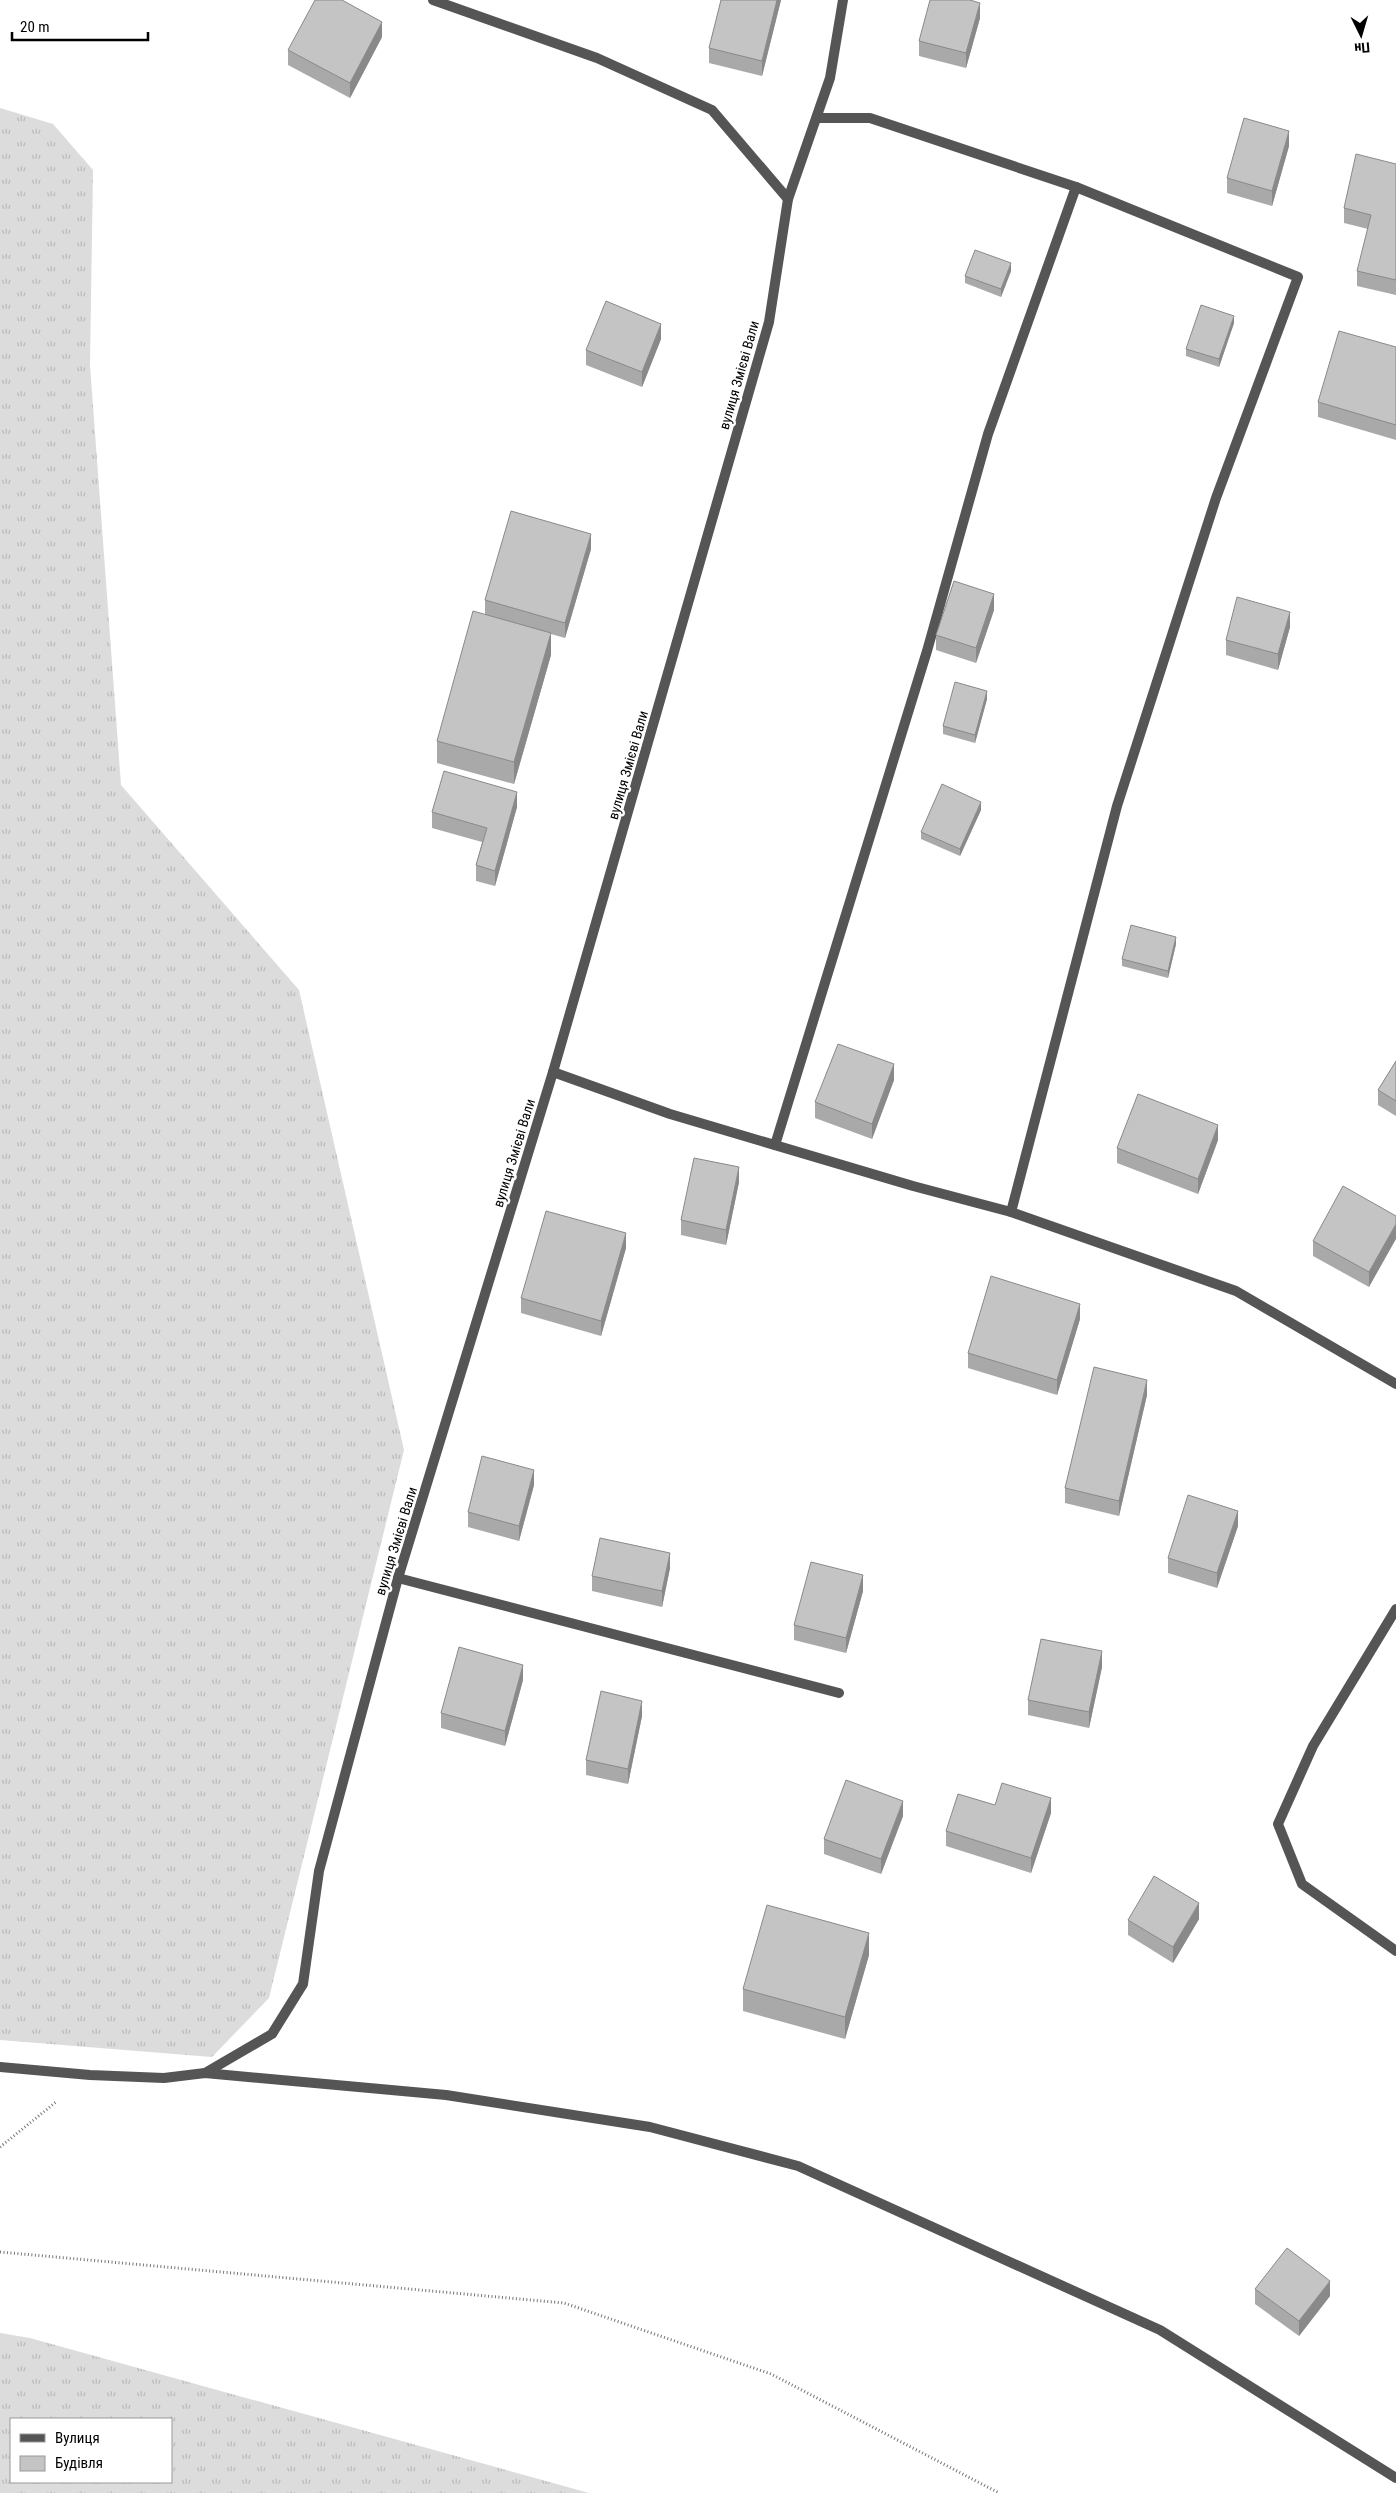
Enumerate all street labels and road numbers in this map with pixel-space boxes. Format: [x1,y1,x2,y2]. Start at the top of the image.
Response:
street label: вулиця Змієві Вали [716,319,762,431]
street label: вулиця Змієві Вали [605,709,651,821]
street label: вулиця Змієві Вали [490,1097,538,1209]
street label: вулиця Змієві Вали [372,1485,420,1597]

